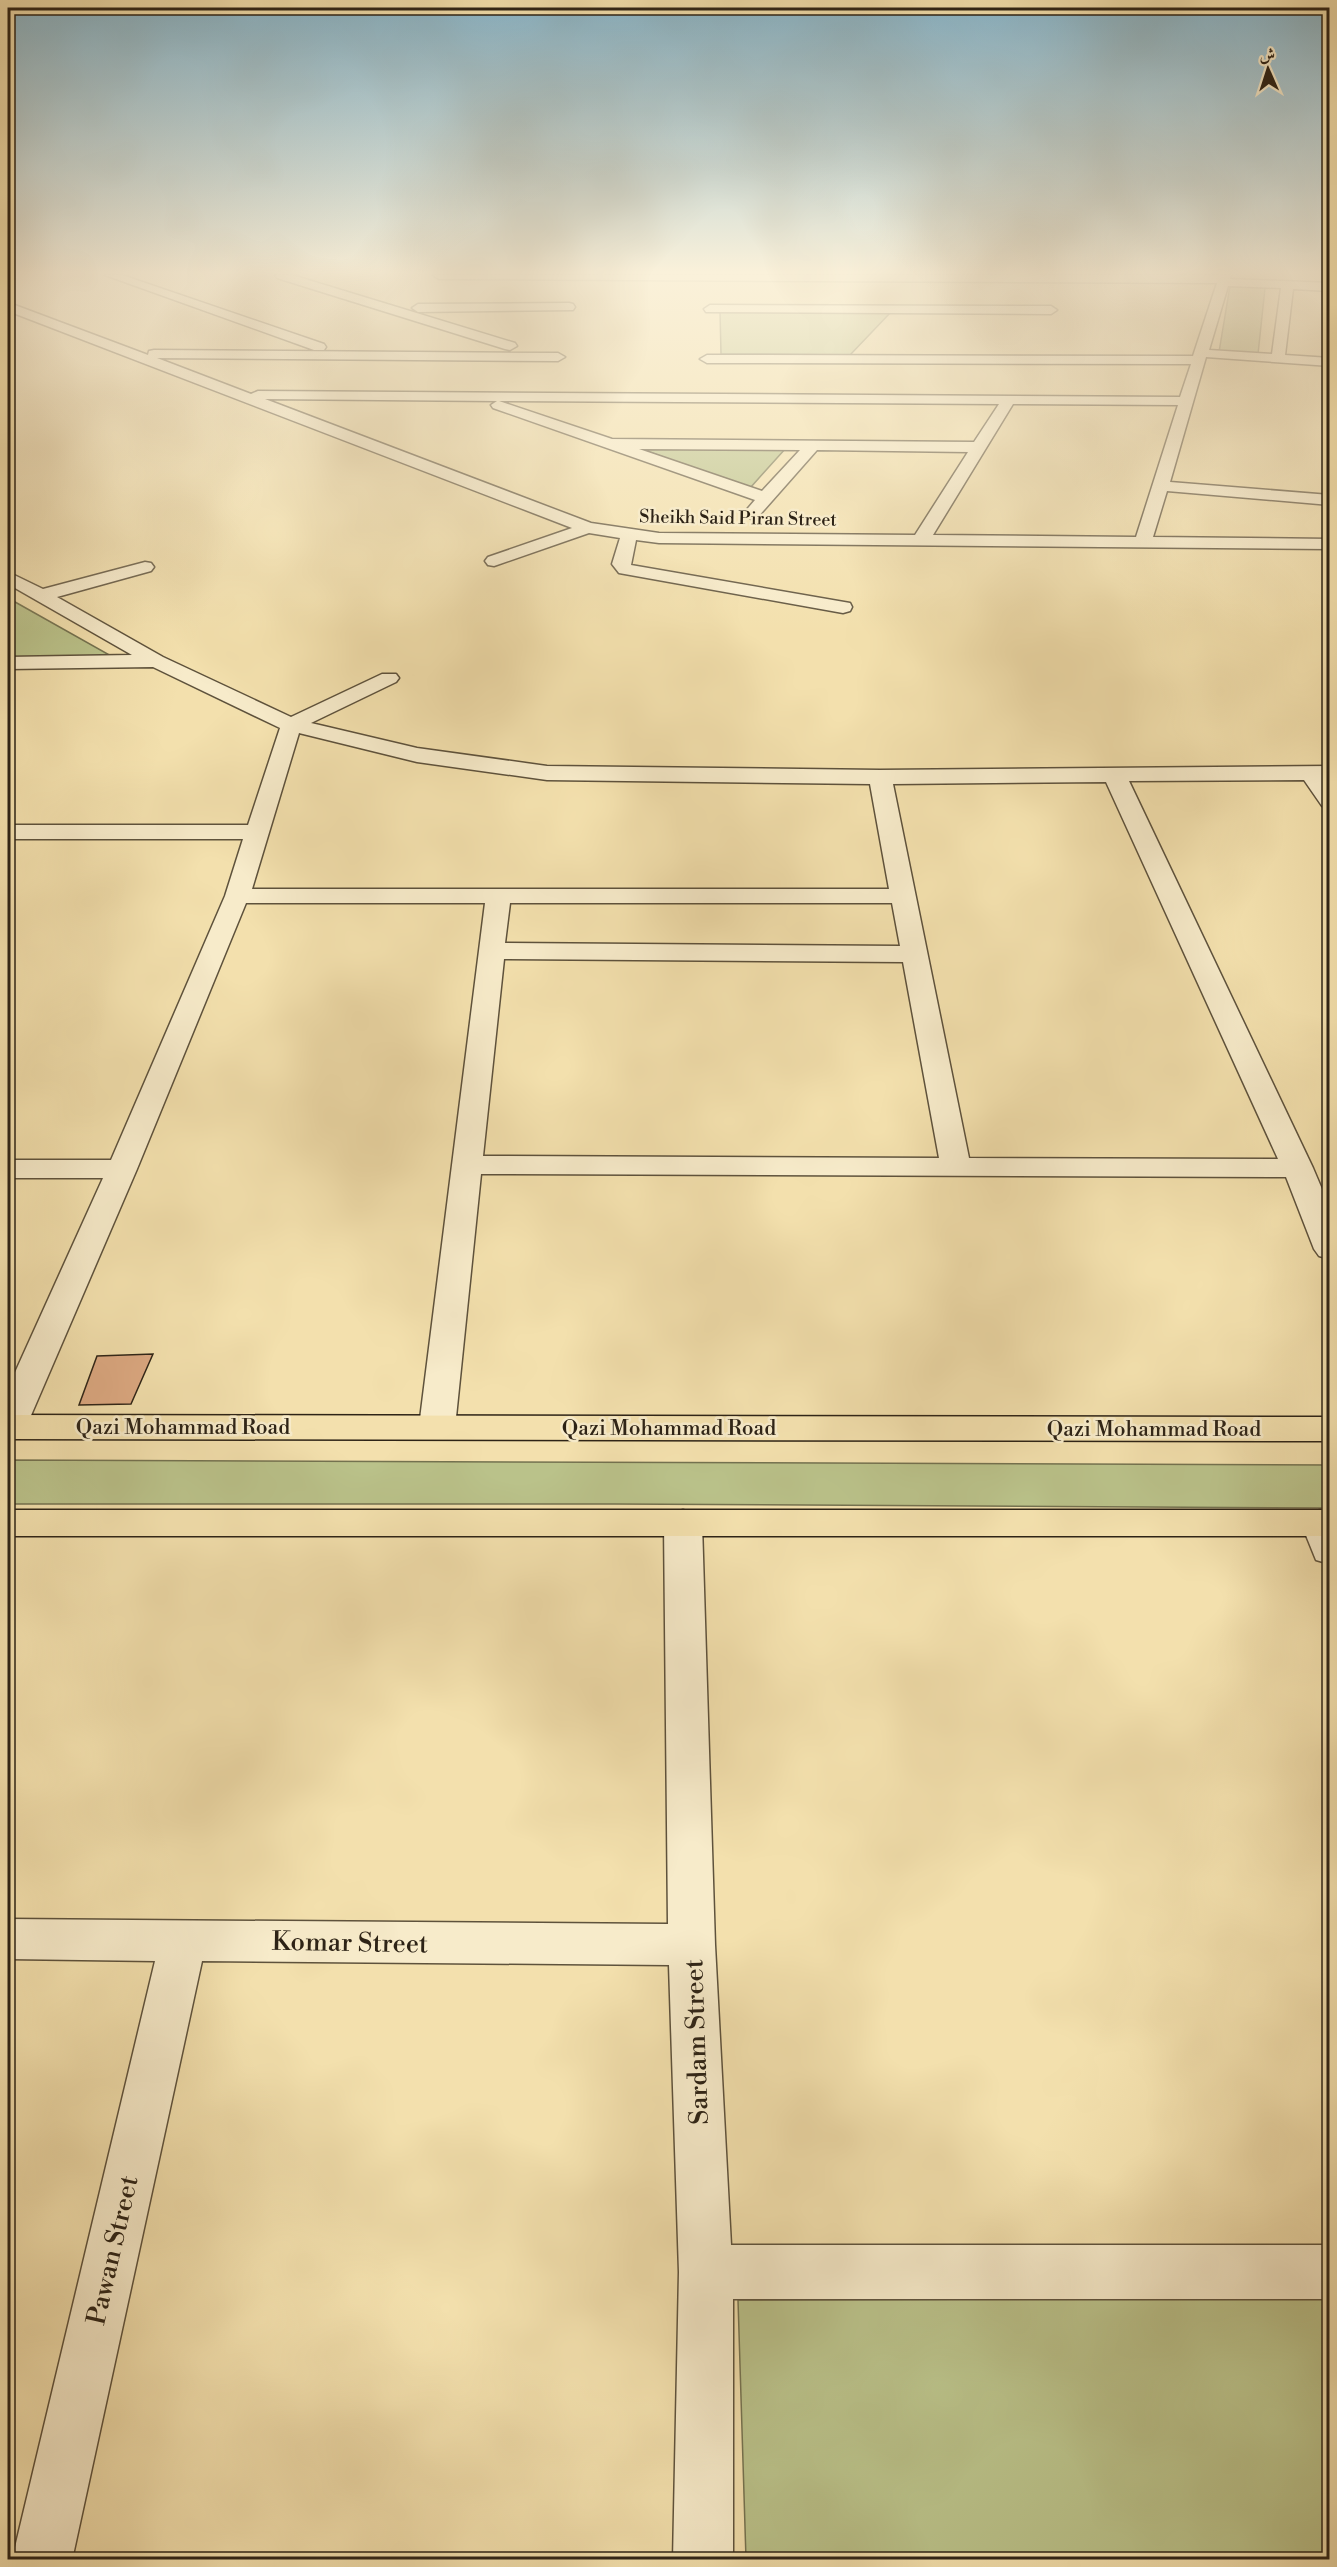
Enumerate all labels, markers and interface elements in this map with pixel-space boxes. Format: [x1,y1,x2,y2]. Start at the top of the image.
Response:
north arrow [1238,39,1298,99]
text: ش [1259,45,1276,65]
street label: Sheikh Said Piran Street [639,505,838,532]
street label: Qazi Mohammad Road [76,1415,290,1441]
street label: Qazi Mohammad Road [562,1416,776,1442]
street label: Qazi Mohammad Road [1047,1417,1261,1443]
street label: Komar Street [271,1926,428,1960]
street label: Sardam Street [678,1959,716,2125]
street label: Pawan Street [80,2172,146,2328]

